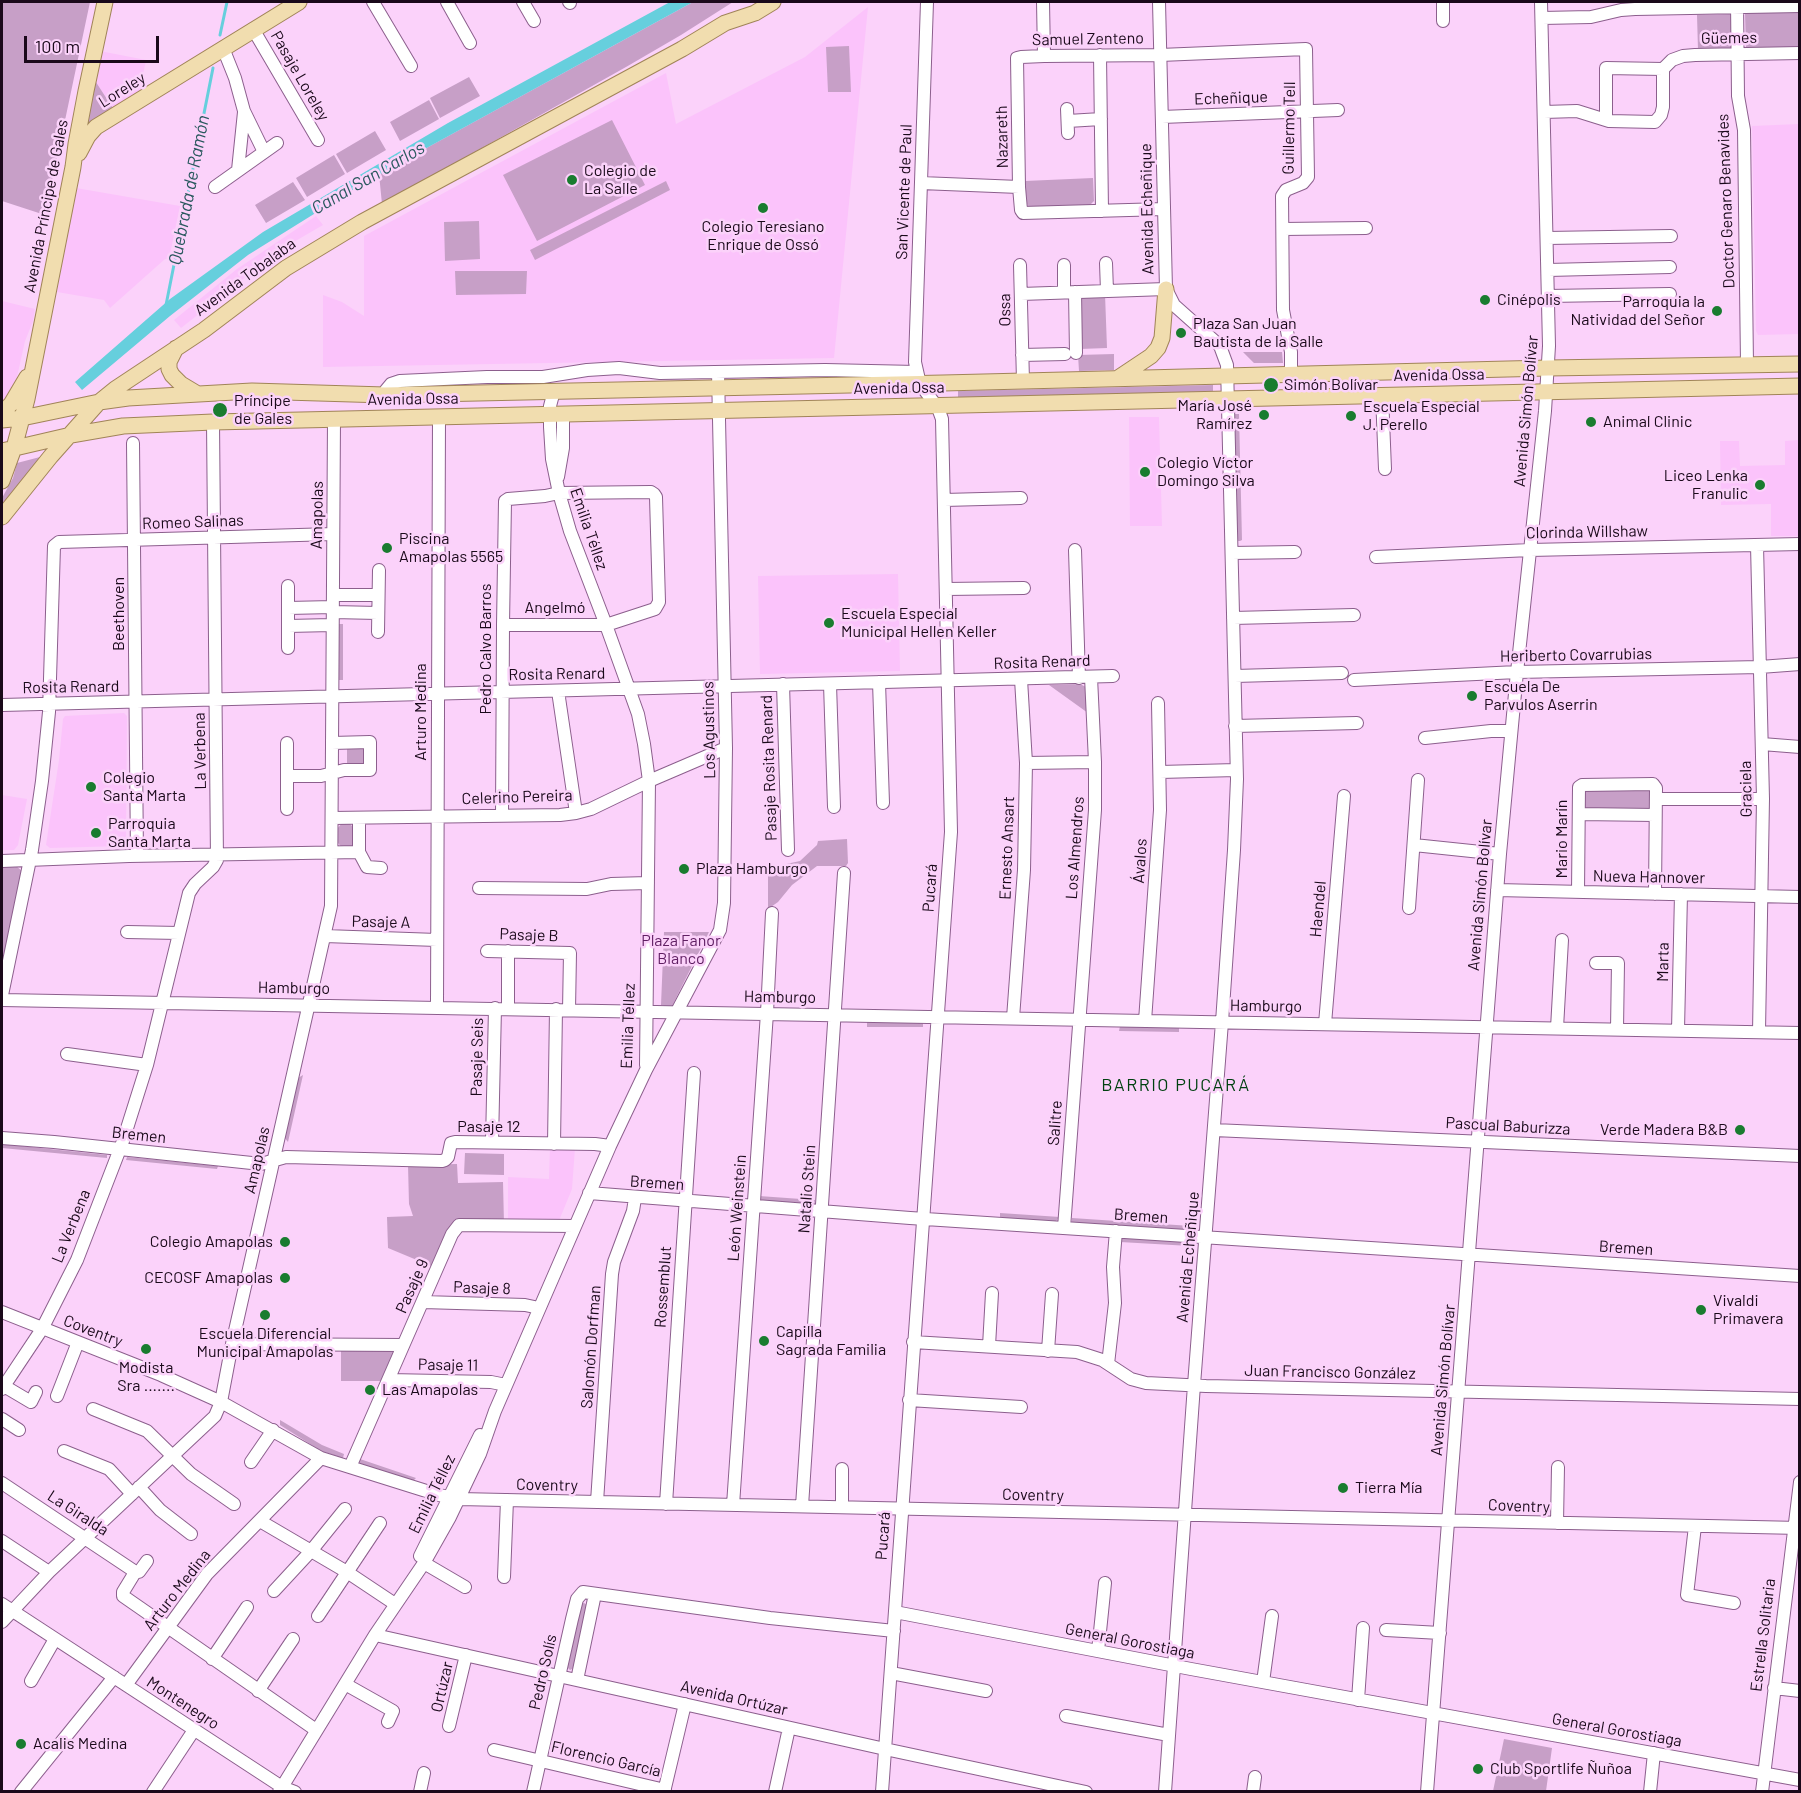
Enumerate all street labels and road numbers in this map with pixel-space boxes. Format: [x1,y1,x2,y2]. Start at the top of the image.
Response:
street label: Pasaje Loreley [267,28,333,124]
street label: Samuel Zenteno [1032,28,1144,50]
street label: Güemes [1701,28,1757,48]
street label: Loreley [95,68,149,112]
street label: Guillermo Tell [1279,81,1299,175]
street label: Echeñique [1194,87,1268,109]
street label: Nazareth [992,105,1012,169]
street label: Doctor Genaro Benavides [1713,113,1739,289]
street label: Avenida Príncipe de Gales [20,118,72,294]
street label: San Vicente de Paul [892,124,916,260]
street label: Avenida Echeñique [1136,143,1158,275]
street label: Avenida Tobalaba [191,234,299,320]
street label: Ossa [995,293,1015,327]
street label: Avenida Simón Bolívar [1510,334,1542,488]
street label: Avenida Ossa [1393,365,1485,385]
street label: Avenida Ossa [853,378,945,398]
street label: Avenida Ossa [367,389,459,409]
street label: Amapolas [307,481,327,549]
street label: Emilia Téllez [566,485,612,573]
street label: Romeo Salinas [142,511,244,533]
street label: Clorinda Willshaw [1526,521,1648,543]
street label: Beethoven [109,577,129,651]
street label: Pedro Calvo Barros [476,584,496,714]
street label: Angelmó [525,598,585,618]
street label: Heriberto Covarrubias [1500,644,1652,666]
street label: Rosita Renard [993,651,1091,673]
street label: Arturo Medina [411,663,431,761]
street label: Rosita Renard [508,664,606,684]
street label: Rosita Renard [22,677,120,697]
street label: Los Agustinos [699,681,719,779]
street label: Pasaje Rosita Renard [757,695,781,841]
street label: La Verbena [190,712,210,790]
street label: Graciela [1736,761,1756,817]
street label: Celerino Pereira [461,785,573,809]
street label: Ernesto Ansart [996,796,1018,900]
street label: Los Almendros [1062,796,1088,900]
street label: Mario Marín [1552,800,1572,878]
street label: Avenida Simón Bolívar [1464,818,1496,972]
street label: Ávalos [1129,838,1151,884]
street label: Pucará [919,863,941,913]
street label: Nueva Hannover [1593,866,1705,888]
street label: Haendel [1306,880,1330,938]
street label: Pasaje A [351,912,411,932]
street label: Pasaje B [499,924,559,946]
street label: Marta [1653,942,1673,982]
street label: Hamburgo [258,978,330,998]
street label: Emilia Téllez [617,983,639,1069]
street label: Hamburgo [744,987,816,1007]
street label: Hamburgo [1230,996,1302,1016]
street label: Pasaje Seis [467,1017,487,1097]
street label: Salitre [1044,1100,1066,1146]
street label: Pascual Baburizza [1445,1113,1571,1139]
street label: Pasaje 12 [457,1117,521,1137]
street label: Bremen [111,1123,167,1147]
street label: Amapolas [240,1125,274,1195]
street label: Natalio Stein [794,1144,820,1234]
street label: León Weinstein [724,1154,750,1262]
street label: Bremen [629,1172,685,1194]
street label: La Verbena [48,1187,94,1265]
street label: Avenida Echeñique [1173,1191,1203,1323]
street label: Bremen [1113,1205,1169,1227]
street label: Bremen [1598,1237,1654,1259]
street label: Rossemblut [651,1245,675,1329]
street label: Pasaje 9 [392,1256,432,1316]
street label: Pasaje 8 [453,1277,511,1299]
street label: Salomón Dorfman [577,1285,605,1409]
street label: Avenida Simón Bolívar [1427,1303,1459,1457]
street label: Coventry [61,1311,125,1351]
street label: Pasaje 11 [418,1355,478,1375]
street label: Juan Francisco González [1244,1361,1416,1383]
street label: Emilia Téllez [405,1451,459,1537]
street label: Coventry [516,1475,578,1495]
street label: Coventry [1002,1485,1064,1505]
street label: La Giralda [44,1486,112,1540]
street label: Coventry [1488,1495,1550,1517]
street label: Pucará [872,1511,894,1561]
street label: Arturo Medina [139,1546,215,1634]
street label: Estrella Solitaria [1747,1577,1779,1693]
street label: General Gorostiaga [1064,1619,1196,1663]
street label: Pedro Solís [525,1632,561,1712]
street label: Ortúzar [427,1660,457,1714]
street label: Montenegro [143,1672,223,1734]
street label: Avenida Ortúzar [678,1676,790,1720]
street label: General Gorostiaga [1550,1709,1684,1751]
street label: Florencio García [549,1737,663,1781]

